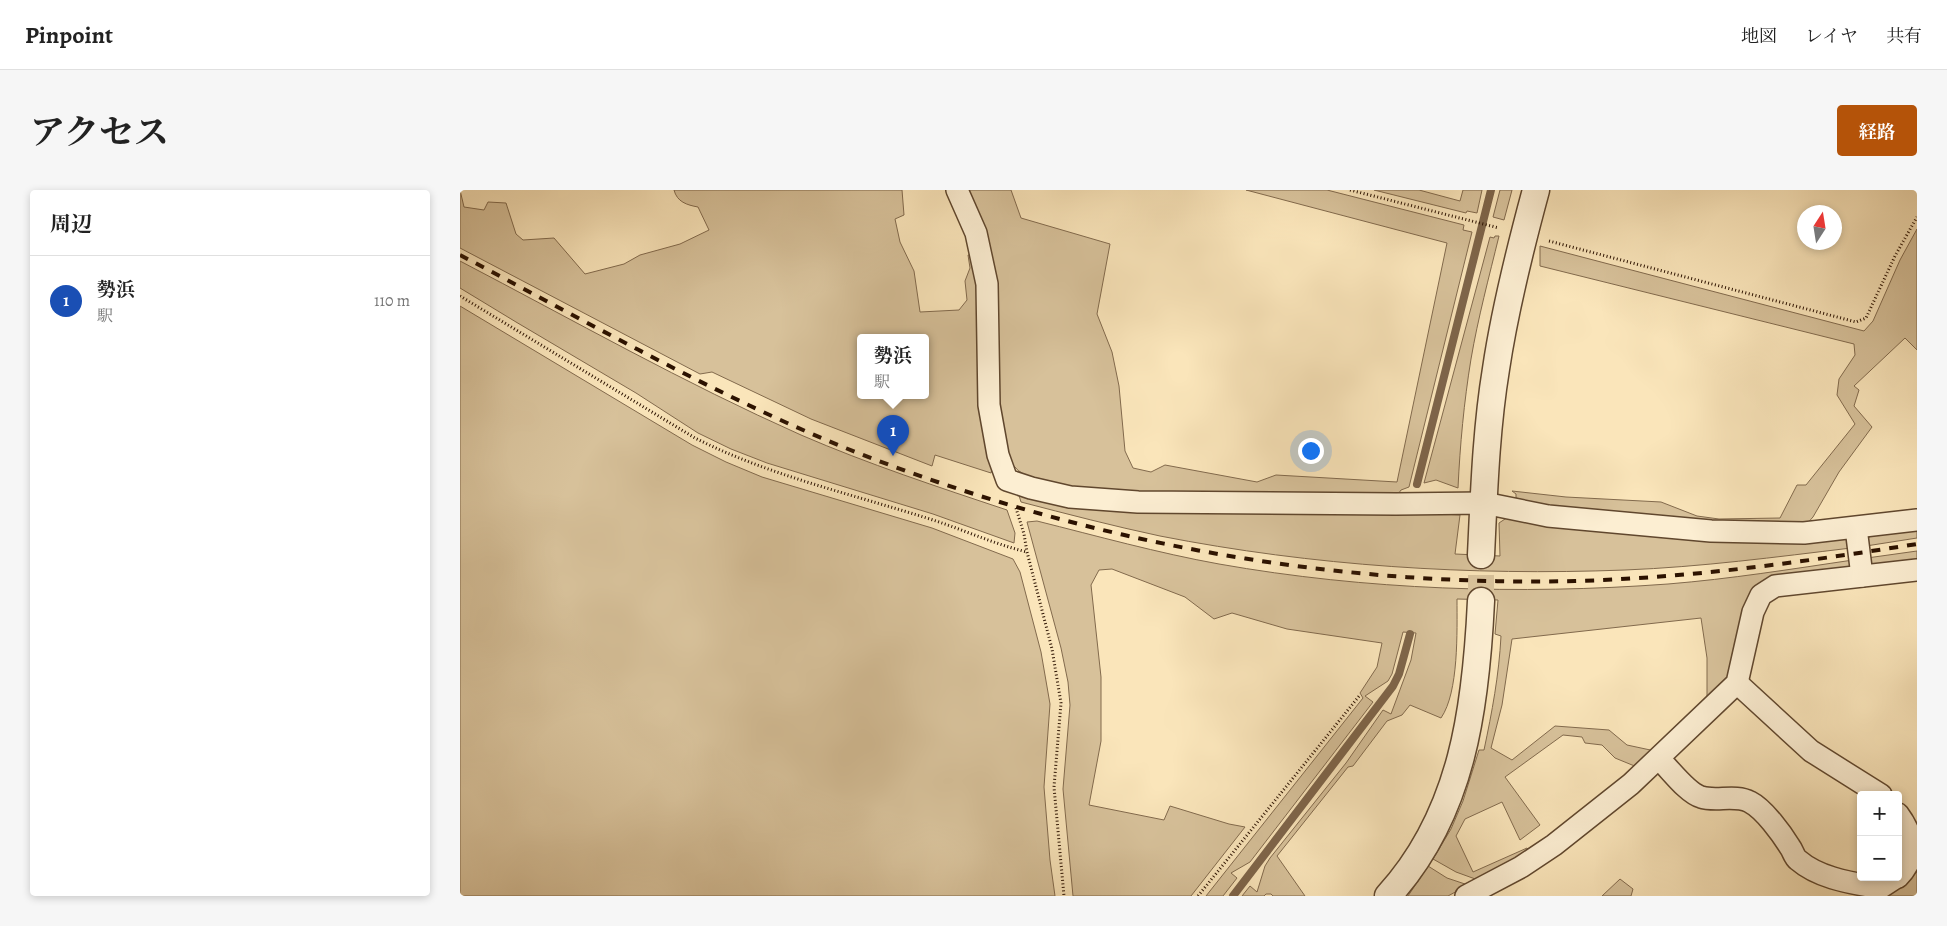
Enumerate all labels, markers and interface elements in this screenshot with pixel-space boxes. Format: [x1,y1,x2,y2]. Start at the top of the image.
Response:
text: Pinpoint [25,19,113,51]
text: 地図 [1741,24,1777,48]
text: レイヤ [1805,24,1858,48]
text: 共有 [1886,24,1922,48]
button: 経路 [1837,105,1917,156]
text: アクセス [30,108,169,156]
north arrow [1797,205,1842,250]
text: 周辺 [50,210,92,238]
text: 勢浜 [97,277,135,303]
text: 1 [63,290,69,312]
text: 110 m [374,290,410,312]
text: 駅 [97,305,113,327]
popup [857,334,929,399]
text: 勢浜 [874,343,912,369]
text: 駅 [874,371,890,393]
pin: 1 [877,415,909,456]
your location [1298,438,1324,464]
map controls [1857,791,1902,881]
button: + [1857,791,1902,836]
button: − [1857,836,1902,881]

